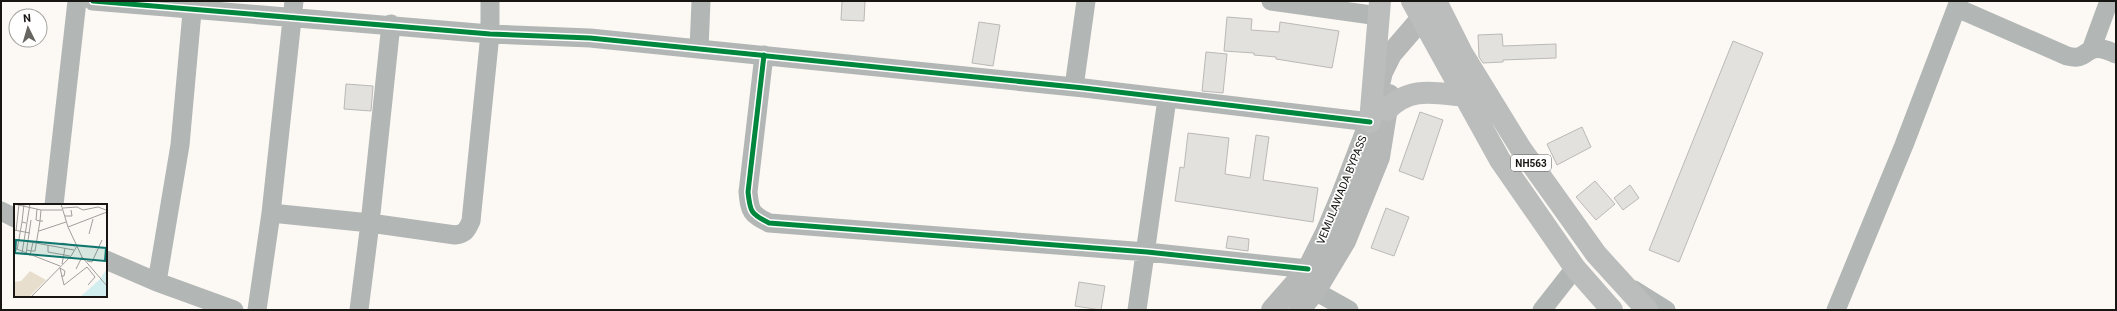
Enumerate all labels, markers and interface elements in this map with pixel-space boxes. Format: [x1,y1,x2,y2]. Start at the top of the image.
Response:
north arrow [8,8,48,48]
text: N [23,12,32,25]
street label: VEMULAWADA BYPASS [1314,133,1370,246]
road number: NH563 [1511,155,1551,171]
inset map [14,204,107,297]

